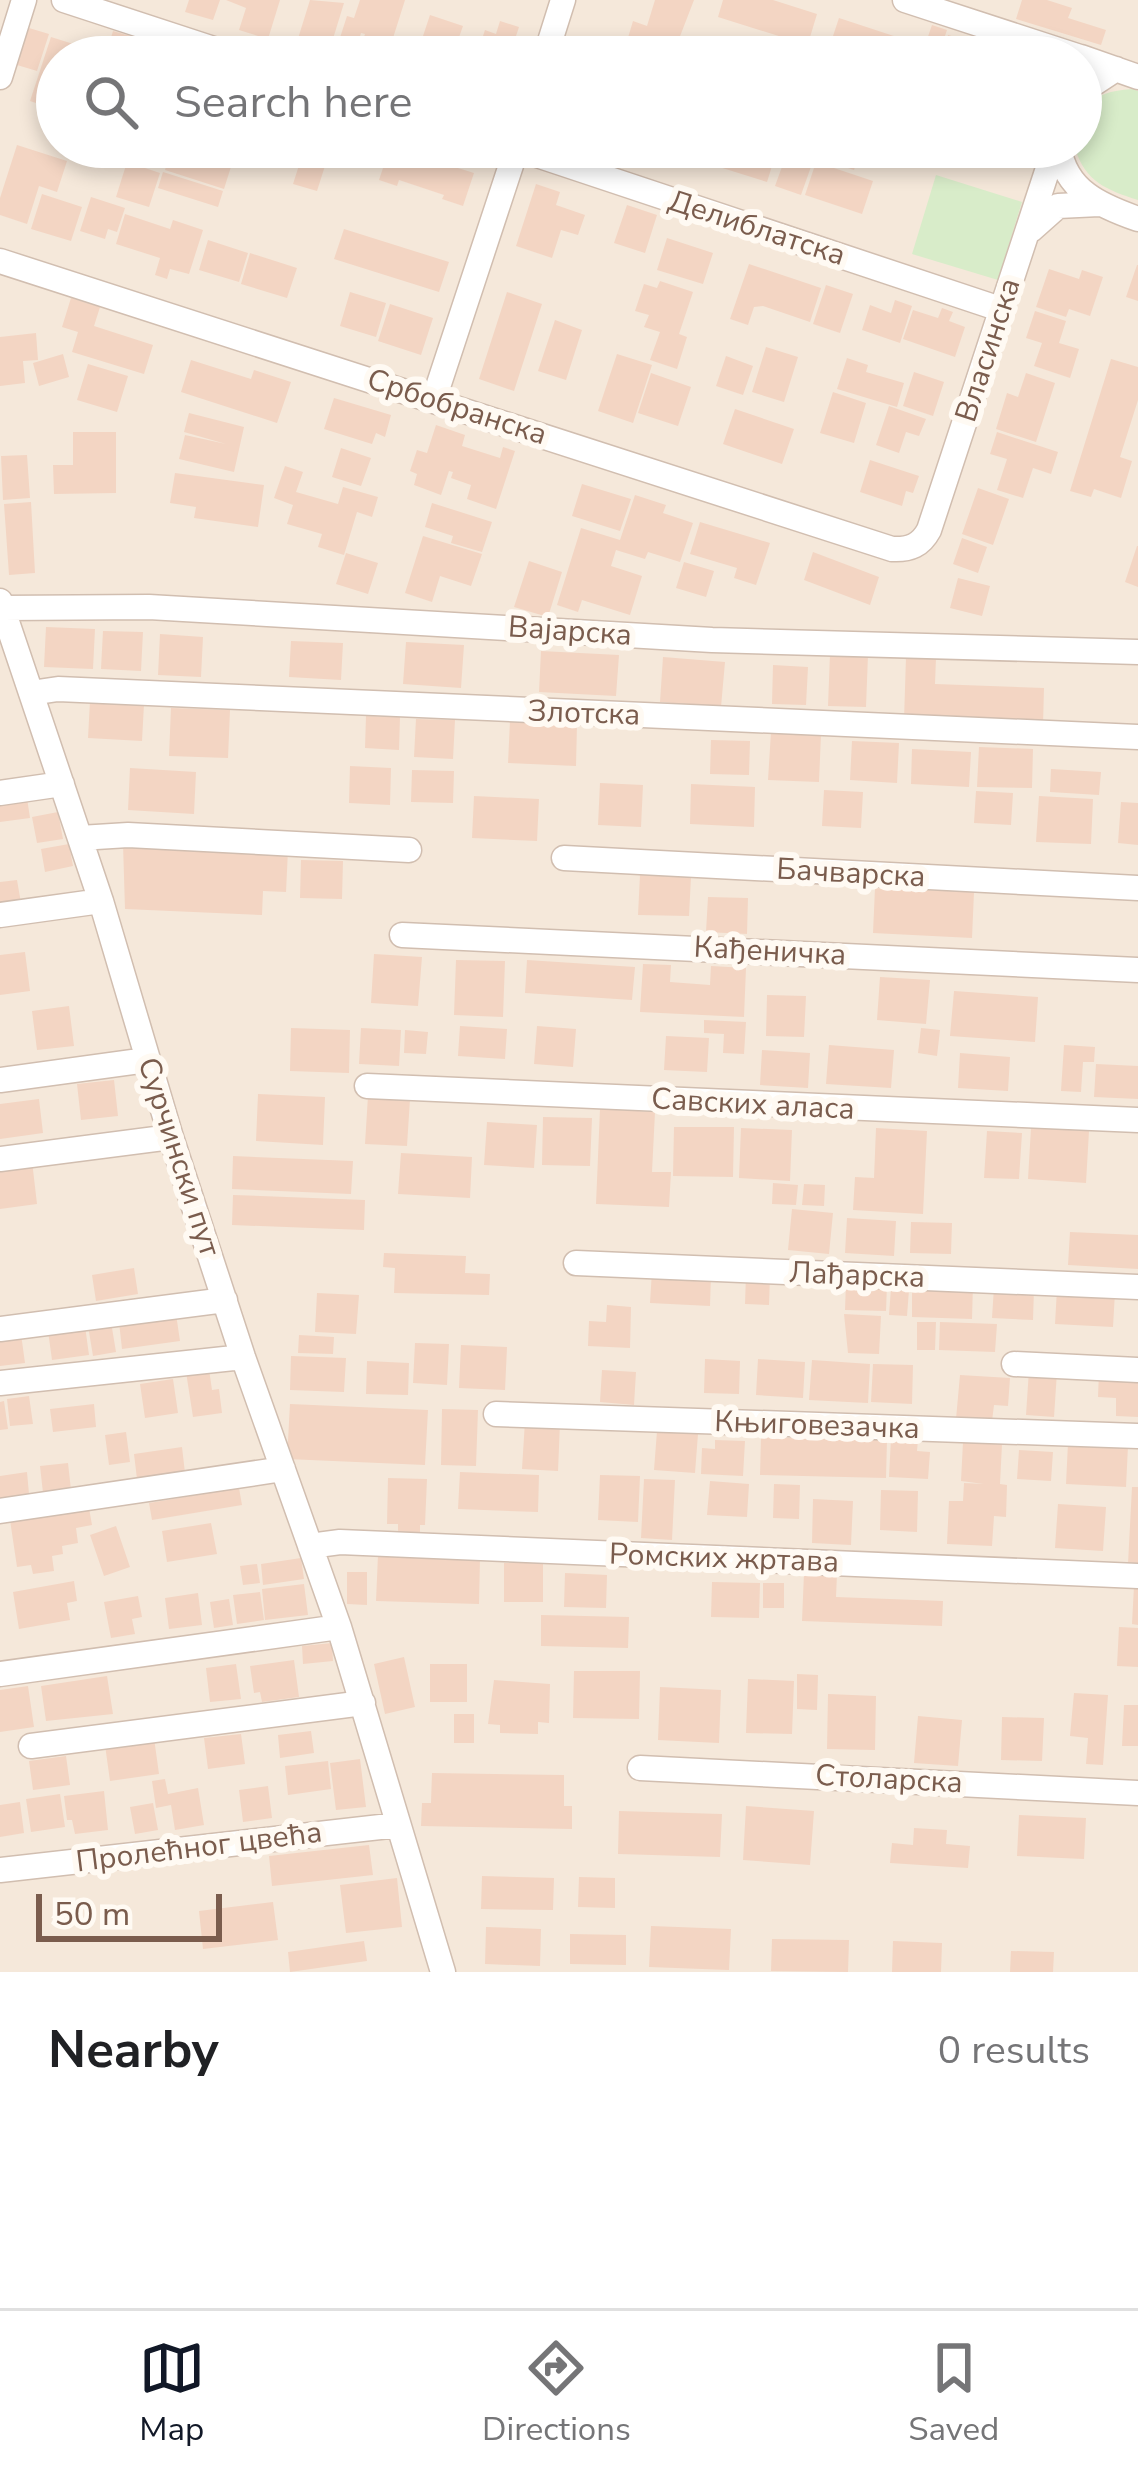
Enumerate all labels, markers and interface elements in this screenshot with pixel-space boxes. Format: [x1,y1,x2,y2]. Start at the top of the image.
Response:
search box [36,36,1102,168]
icon: search [78,69,144,135]
text: Search here [174,72,413,133]
street label: Делиблатска [663,180,851,276]
street label: Власинска [945,273,1031,427]
street label: Србобранска [362,359,552,455]
street label: Вајарска [507,606,633,656]
street label: Злотска [527,691,641,735]
street label: Бачварска [776,849,926,897]
street label: Кађеничка [693,927,847,975]
street label: Сурчински пут [128,1052,231,1262]
street label: Савских аласа [650,1078,856,1130]
street label: Лађарска [788,1252,926,1298]
street label: Књиговезачка [714,1401,920,1449]
street label: Ромских жртава [608,1534,840,1582]
street label: Столарска [814,1755,964,1803]
street label: Пролећног цвећа [74,1812,324,1882]
scale bar [36,1888,222,1941]
text: 50 m [54,1892,130,1937]
text: Nearby [48,2015,219,2085]
text: 0 results [938,2024,1090,2077]
tab: Map [139,2335,205,2452]
tab: Directions [482,2335,631,2452]
tab: Saved [908,2335,999,2452]

